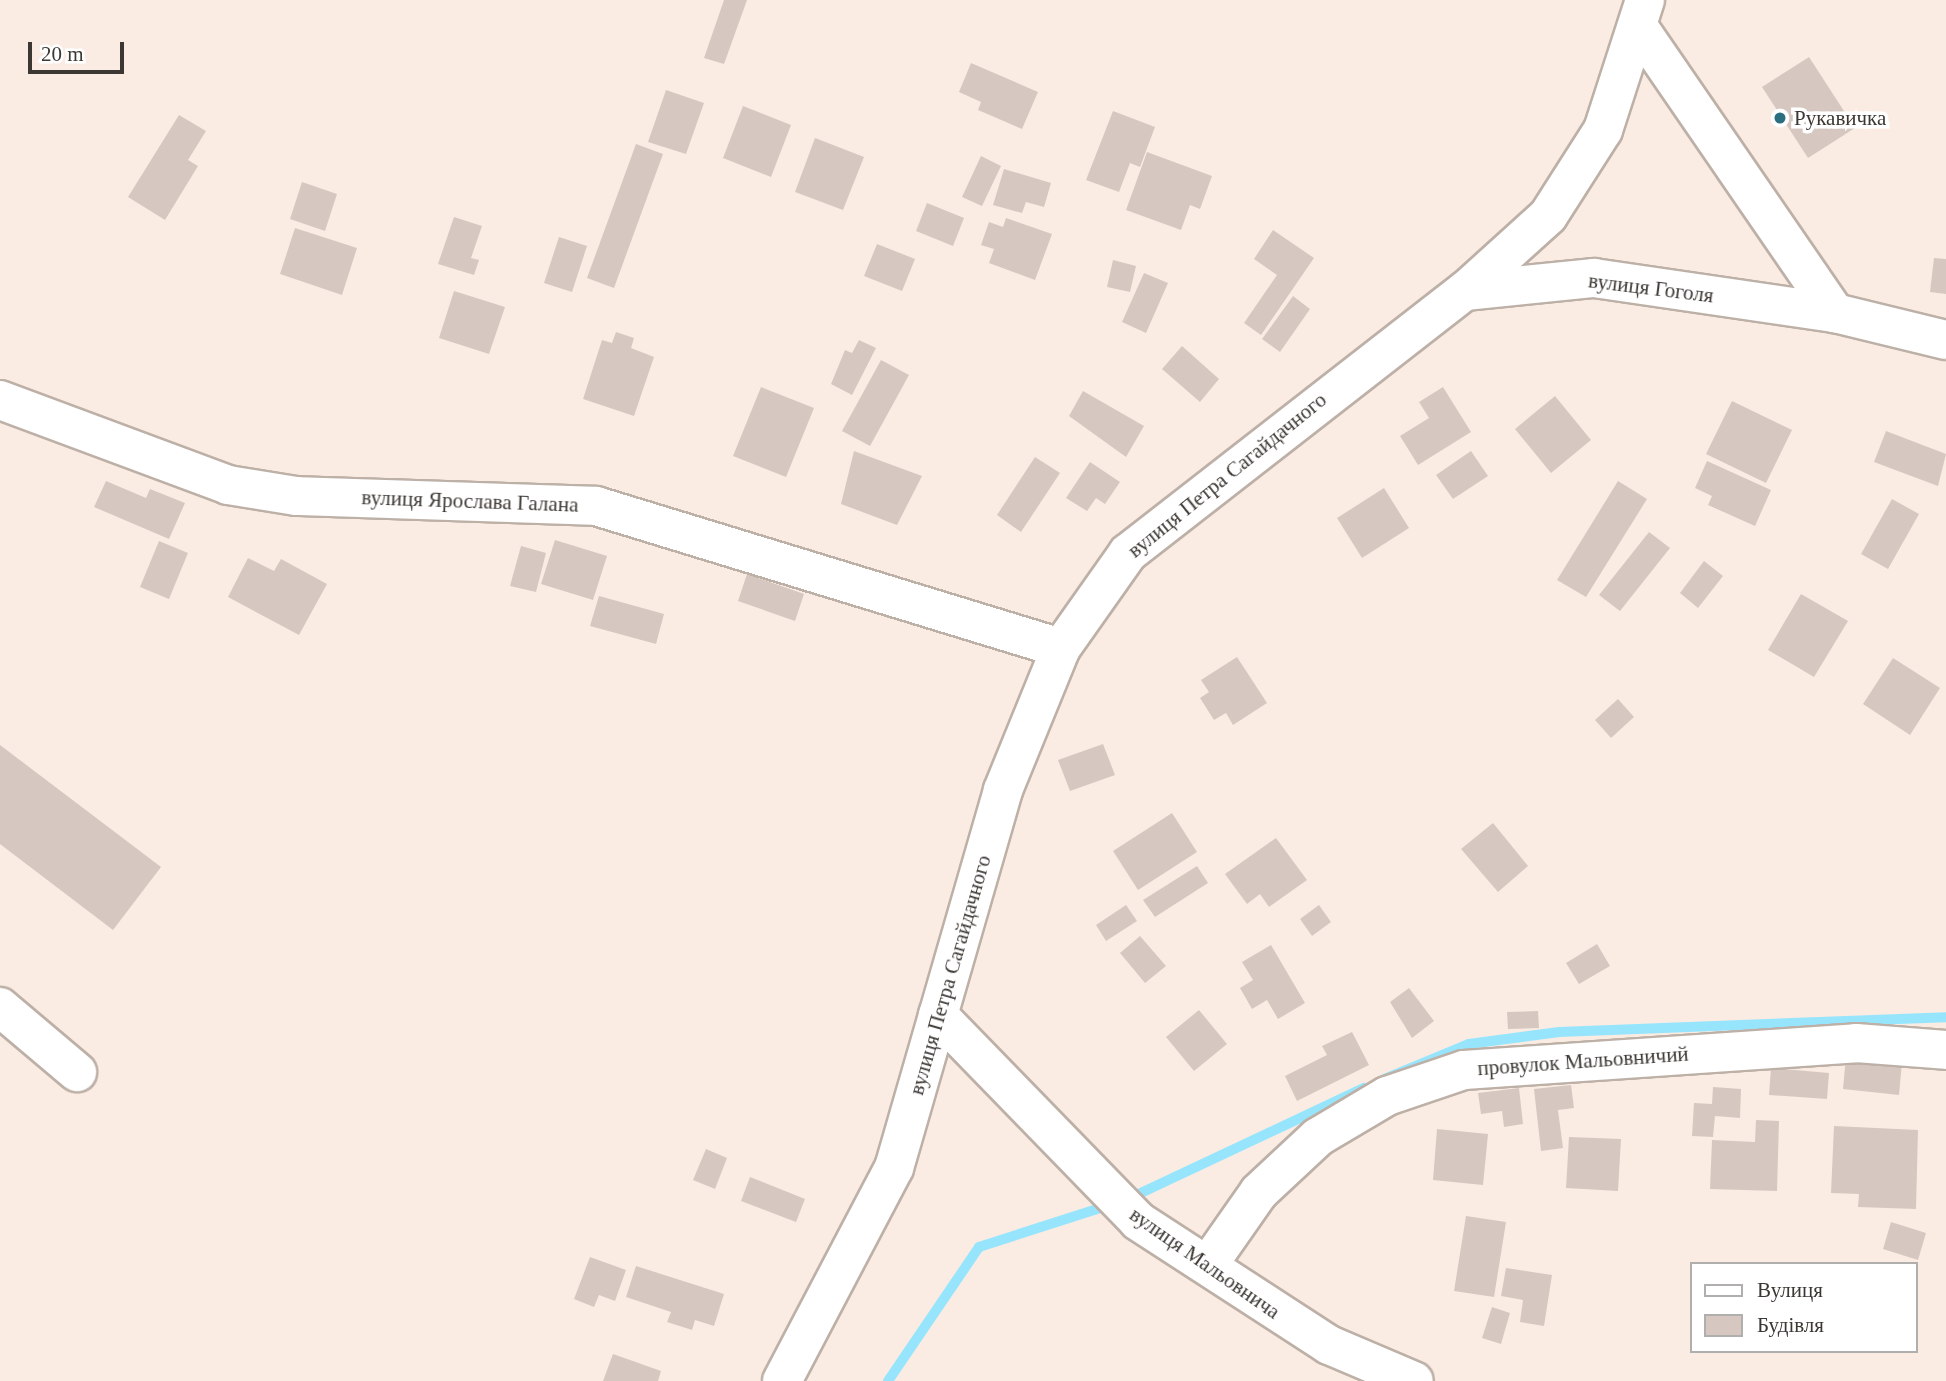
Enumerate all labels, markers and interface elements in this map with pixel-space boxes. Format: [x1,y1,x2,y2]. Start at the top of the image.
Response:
scale bar [32,28,128,72]
text: 20 m [41,42,84,66]
place label: Рукавичка [1794,105,1886,131]
marker: Рукавичка [1772,110,1788,126]
street label: вулиця Гоголя [1587,268,1715,308]
street label: вулиця Петра Сагайдачного [1123,387,1331,563]
street label: вулиця Ярослава Галана [361,485,579,517]
street label: вулиця Петра Сагайдачного [904,852,996,1098]
street label: провулок Мальовничий [1477,1041,1689,1081]
street label: вулиця Мальовнича [1125,1202,1285,1324]
legend [1690,1262,1918,1353]
text: Вулиця [1757,1278,1823,1302]
text: Будівля [1757,1313,1824,1337]

